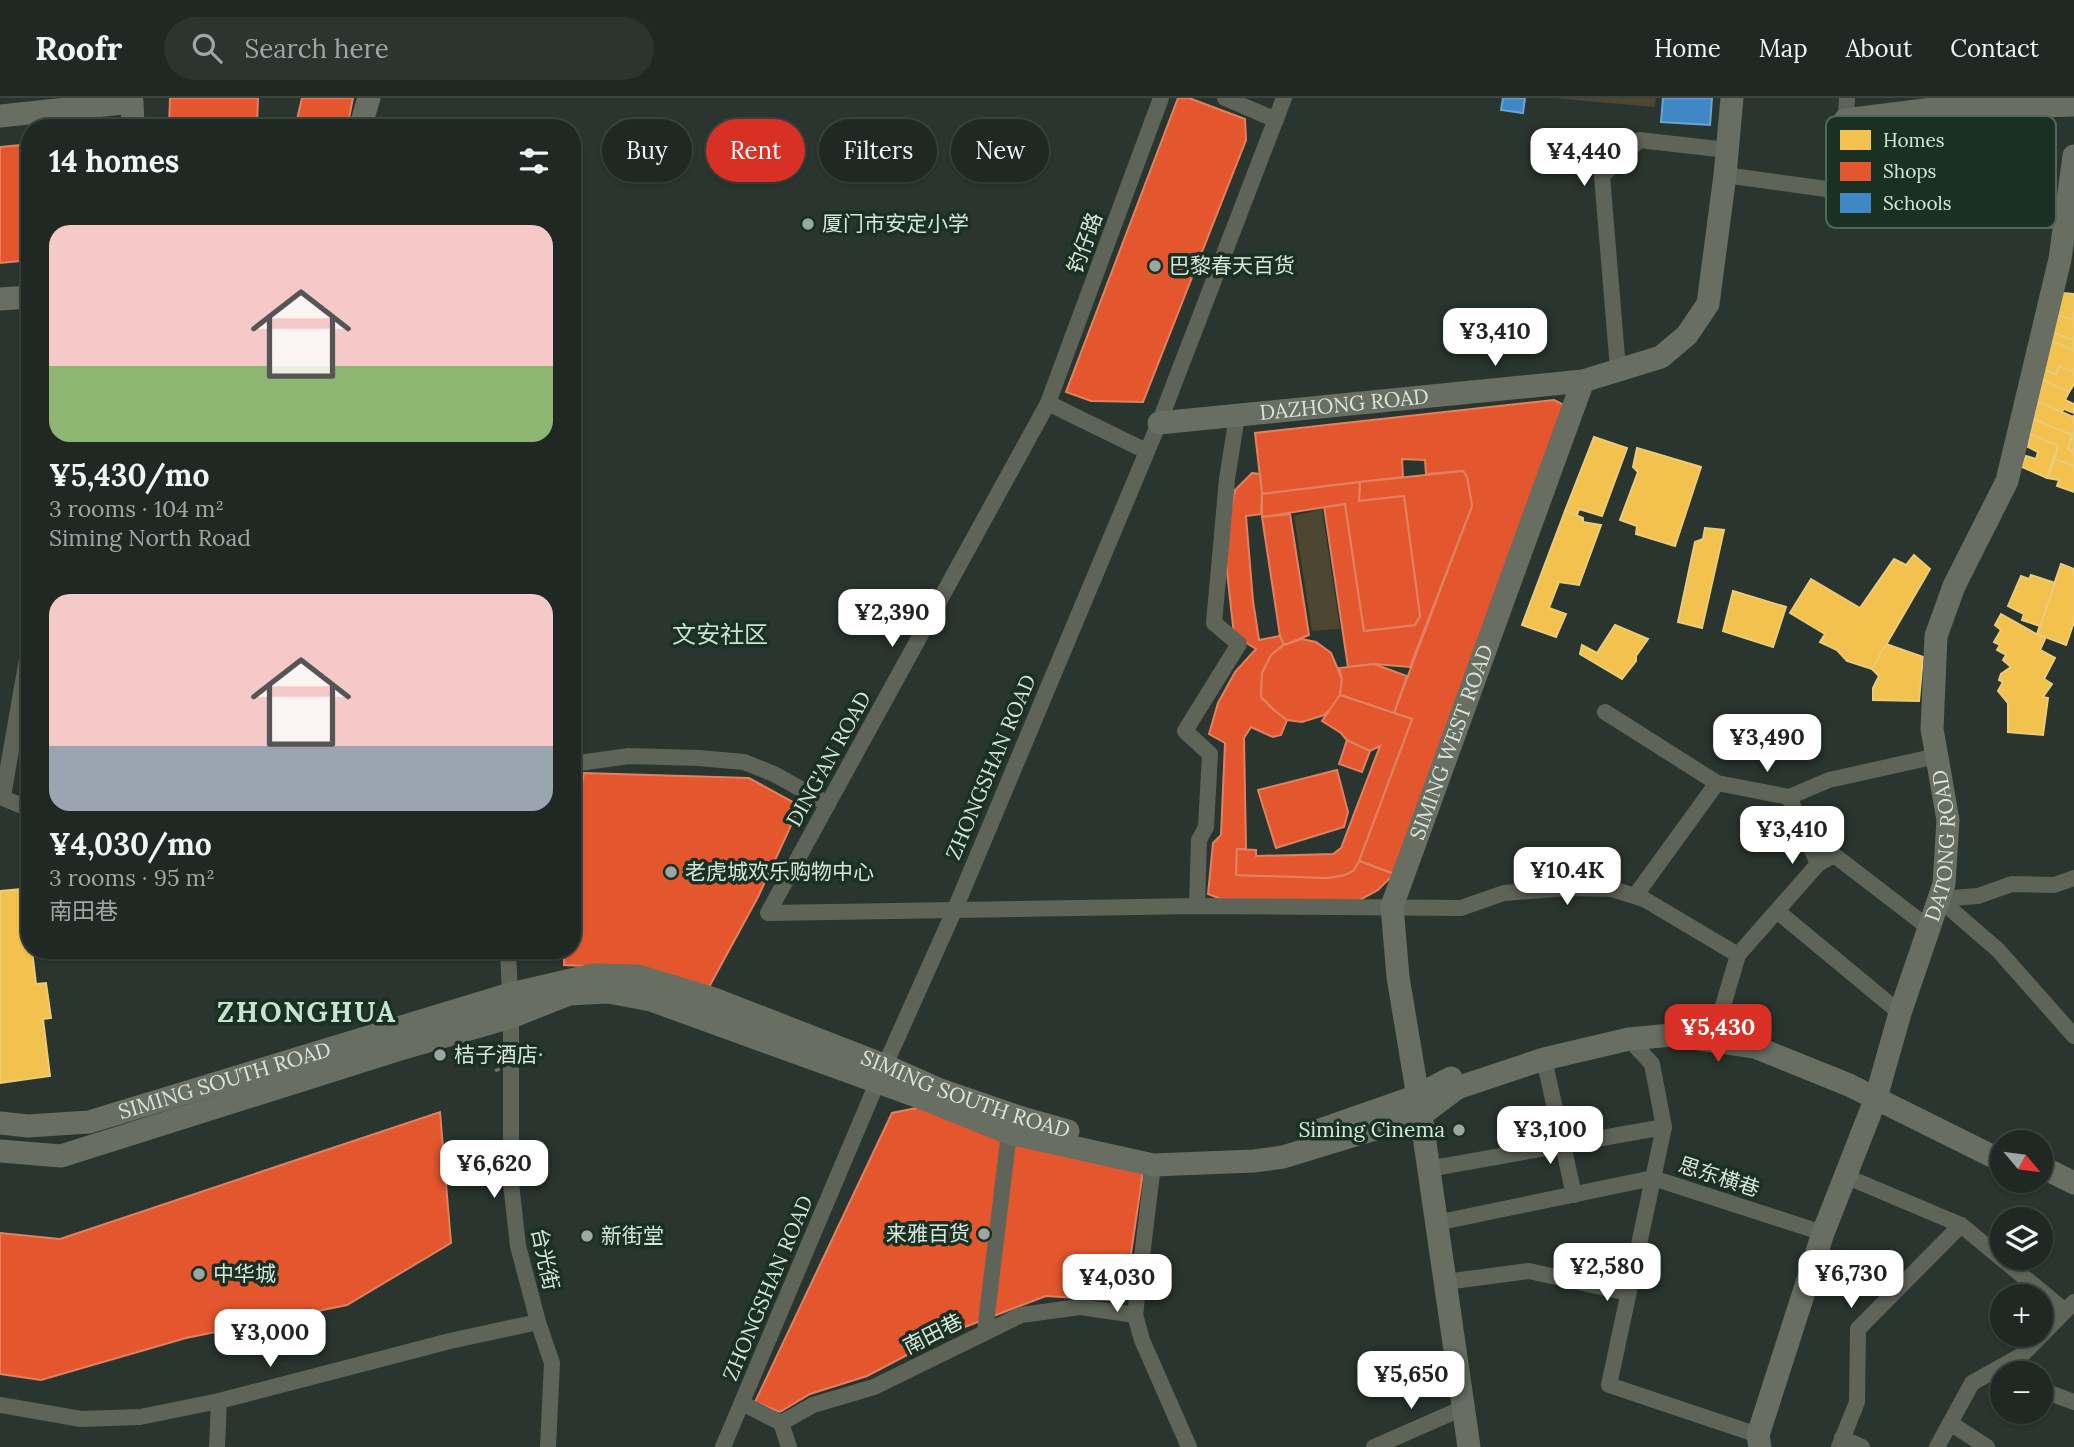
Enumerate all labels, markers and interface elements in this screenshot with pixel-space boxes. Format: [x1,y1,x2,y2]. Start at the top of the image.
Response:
search box [164,17,654,80]
text: Roofr [35,27,122,69]
icon: search [188,29,226,67]
text: Search here [244,32,389,65]
text: Home [1654,33,1721,64]
text: Map [1759,33,1808,64]
text: About [1846,33,1912,64]
text: Contact [1950,33,2039,64]
legend [1826,116,2056,228]
chip: Buy [602,119,692,182]
chip: Rent [706,119,805,182]
chip: Filters [819,119,937,182]
chip: New [951,119,1049,182]
text: Homes [1883,128,1945,152]
pin: ¥4,440 [1527,129,1641,188]
text: ¥4,440 [1547,136,1621,165]
text: 14 homes [49,142,179,180]
icon: filters [515,142,553,180]
text: Shops [1883,159,1937,183]
text: Schools [1883,191,1952,215]
street label: 钓仔路 [1061,209,1108,277]
place label: 厦门市安定小学 [822,210,969,237]
marker: 厦门市安定小学 [800,216,816,232]
place label: 巴黎春天百货 [1169,252,1295,279]
marker: 巴黎春天百货 [1147,258,1163,274]
icon: home [238,271,364,397]
pin: ¥3,410 [1438,308,1552,368]
text: ¥3,410 [1459,316,1531,345]
street label: DAZHONG ROAD [1258,382,1430,426]
text: ¥5,430/mo [49,456,209,494]
text: 3 rooms · 104 m² [49,494,224,523]
text: Siming North Road [49,523,251,552]
pin: ¥2,390 [835,589,949,649]
text: ¥2,390 [854,597,930,626]
district label: 文安社区 [672,619,768,650]
icon: home [238,639,364,765]
street label: SIMING WEST ROAD [1403,641,1499,843]
street label: ZHONGSHAN ROAD [939,670,1042,864]
street label: DING'AN ROAD [780,686,877,831]
pin: ¥3,490 [1710,714,1824,774]
text: ¥3,490 [1729,722,1805,751]
street label: DATONG ROAD [1918,768,1961,925]
pin: ¥3,410 [1735,806,1849,866]
text: ¥3,410 [1756,814,1828,843]
text: ¥4,030/mo [49,825,212,863]
pin: ¥10.4K [1510,848,1624,907]
text: ¥10.4K [1530,855,1604,884]
place label: 老虎城欢乐购物中心 [685,858,874,885]
text: 3 rooms · 95 m² [49,863,215,892]
marker: 老虎城欢乐购物中心 [663,864,679,880]
text: 南田巷 [49,896,118,925]
district label: ZHONGHUA [217,994,397,1030]
pin: ¥5,430 [1661,1004,1775,1064]
text: ¥5,430 [1681,1012,1755,1041]
street label: SIMING SOUTH ROAD [115,1035,334,1125]
place label: 桔子酒店· [454,1041,543,1068]
street label: SIMING SOUTH ROAD [857,1044,1073,1144]
marker: 桔子酒店· [432,1047,448,1063]
pin: ¥3,100 [1493,1107,1607,1166]
text: ¥3,100 [1513,1114,1587,1143]
place label: Siming Cinema [1298,1116,1445,1143]
marker: Siming Cinema [1451,1122,1467,1138]
north arrow [1990,1130,2053,1194]
map controls [1990,1130,2053,1424]
pin: ¥6,620 [437,1140,551,1200]
text: ¥6,620 [456,1148,532,1177]
street label: 思东横巷 [1675,1151,1763,1202]
street label: ZHONGSHAN ROAD [716,1191,819,1385]
button: layers [1990,1207,2053,1270]
place label: 来雅百货 [886,1220,970,1247]
place label: 新街堂 [601,1222,664,1249]
street label: 台光街 [526,1225,565,1293]
marker: 来雅百货 [976,1226,992,1242]
marker: 新街堂 [579,1228,595,1244]
pin: ¥2,580 [1550,1244,1664,1303]
pin: ¥6,730 [1794,1250,1908,1310]
text: ¥2,580 [1570,1251,1644,1280]
pin: ¥4,030 [1060,1254,1174,1314]
text: ¥6,730 [1814,1258,1888,1287]
place label: 中华城 [213,1260,276,1287]
text: ¥4,030 [1079,1262,1155,1291]
marker: 中华城 [191,1266,207,1282]
button: + [1990,1284,2053,1347]
street label: 南田巷 [899,1307,967,1360]
pin: ¥3,000 [213,1310,327,1369]
text: ¥3,000 [231,1317,309,1346]
pin: ¥5,650 [1354,1352,1468,1411]
text: ¥5,650 [1373,1359,1449,1388]
button: − [1990,1361,2053,1424]

